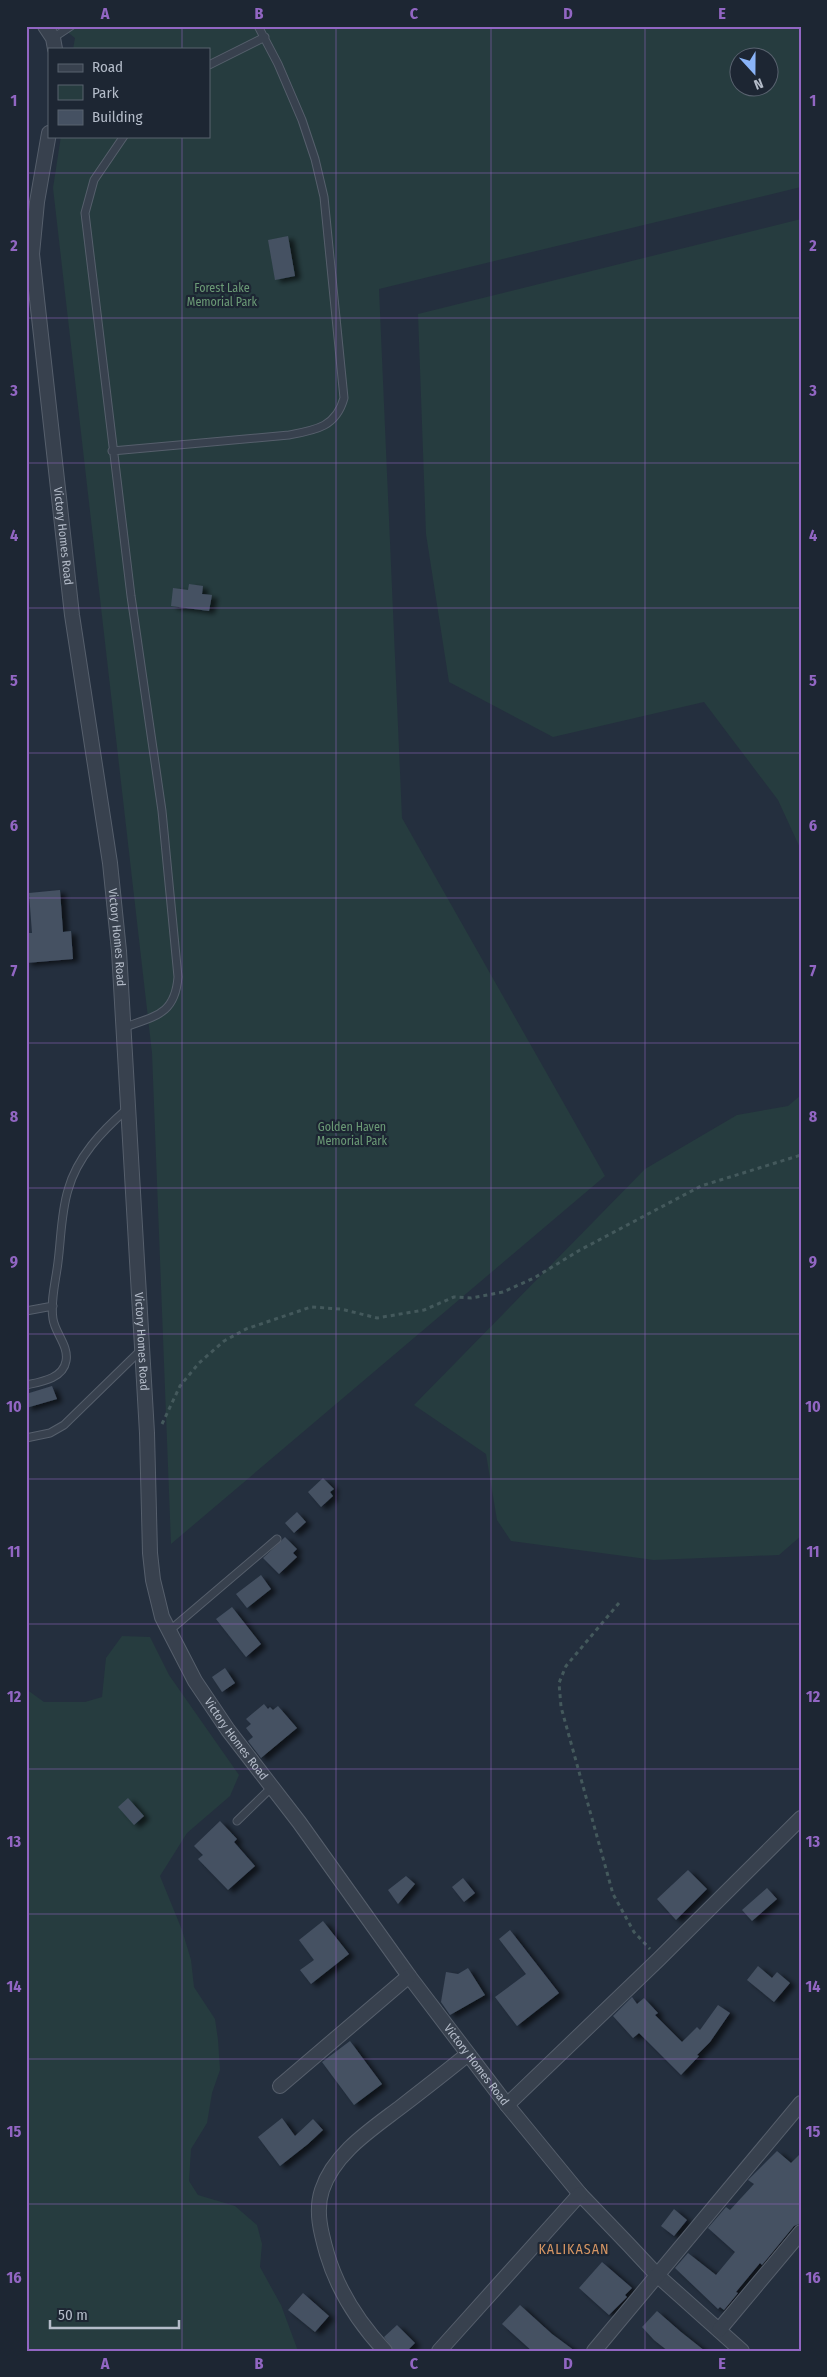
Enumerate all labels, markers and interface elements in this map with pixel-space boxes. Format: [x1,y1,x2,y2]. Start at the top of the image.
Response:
text: A [100,4,110,23]
text: B [255,4,264,23]
text: C [410,4,419,23]
text: D [563,4,573,23]
text: E [718,4,726,23]
legend [48,48,210,138]
north arrow [730,48,780,98]
text: Road [92,58,123,76]
text: N [752,74,765,93]
text: Park [92,84,119,102]
text: 1 [11,91,17,110]
text: 1 [810,91,816,110]
text: Building [92,108,143,126]
text: 2 [9,236,18,255]
text: 2 [808,236,817,255]
park label: Forest Lake Memorial Park [187,281,258,309]
text: 3 [9,381,18,400]
text: 3 [808,381,817,400]
street label: Victory Homes Road [51,486,76,586]
text: 4 [10,526,18,545]
text: 4 [809,526,817,545]
text: 5 [10,671,18,690]
text: 5 [809,671,817,690]
text: 6 [10,816,18,835]
text: 6 [809,816,817,835]
street label: Victory Homes Road [106,888,128,987]
text: 7 [11,961,18,980]
text: 7 [810,961,817,980]
text: 8 [10,1107,19,1126]
text: 8 [809,1107,818,1126]
park label: Golden Haven Memorial Park [317,1120,388,1148]
text: 9 [10,1252,18,1271]
text: 9 [809,1252,817,1271]
street label: Victory Homes Road [132,1292,152,1391]
text: 10 [6,1397,22,1416]
text: 10 [805,1397,821,1416]
text: 11 [7,1542,21,1561]
text: 11 [806,1542,820,1561]
text: 12 [7,1687,22,1706]
text: 12 [806,1687,821,1706]
street label: Victory Homes Road [201,1695,271,1783]
text: 13 [7,1832,22,1851]
text: 13 [806,1832,821,1851]
text: 14 [7,1977,22,1996]
text: 14 [806,1977,821,1996]
street label: Victory Homes Road [441,2021,512,2108]
text: 15 [7,2122,21,2141]
text: 15 [806,2122,820,2141]
district label: KALIKASAN [538,2241,610,2258]
text: 16 [6,2268,22,2287]
text: 16 [805,2268,821,2287]
scale bar [50,2297,179,2329]
text: 50 m [58,2306,88,2324]
text: A [100,2354,110,2373]
text: B [255,2354,264,2373]
text: C [410,2354,419,2373]
text: D [563,2354,573,2373]
text: E [718,2354,726,2373]

